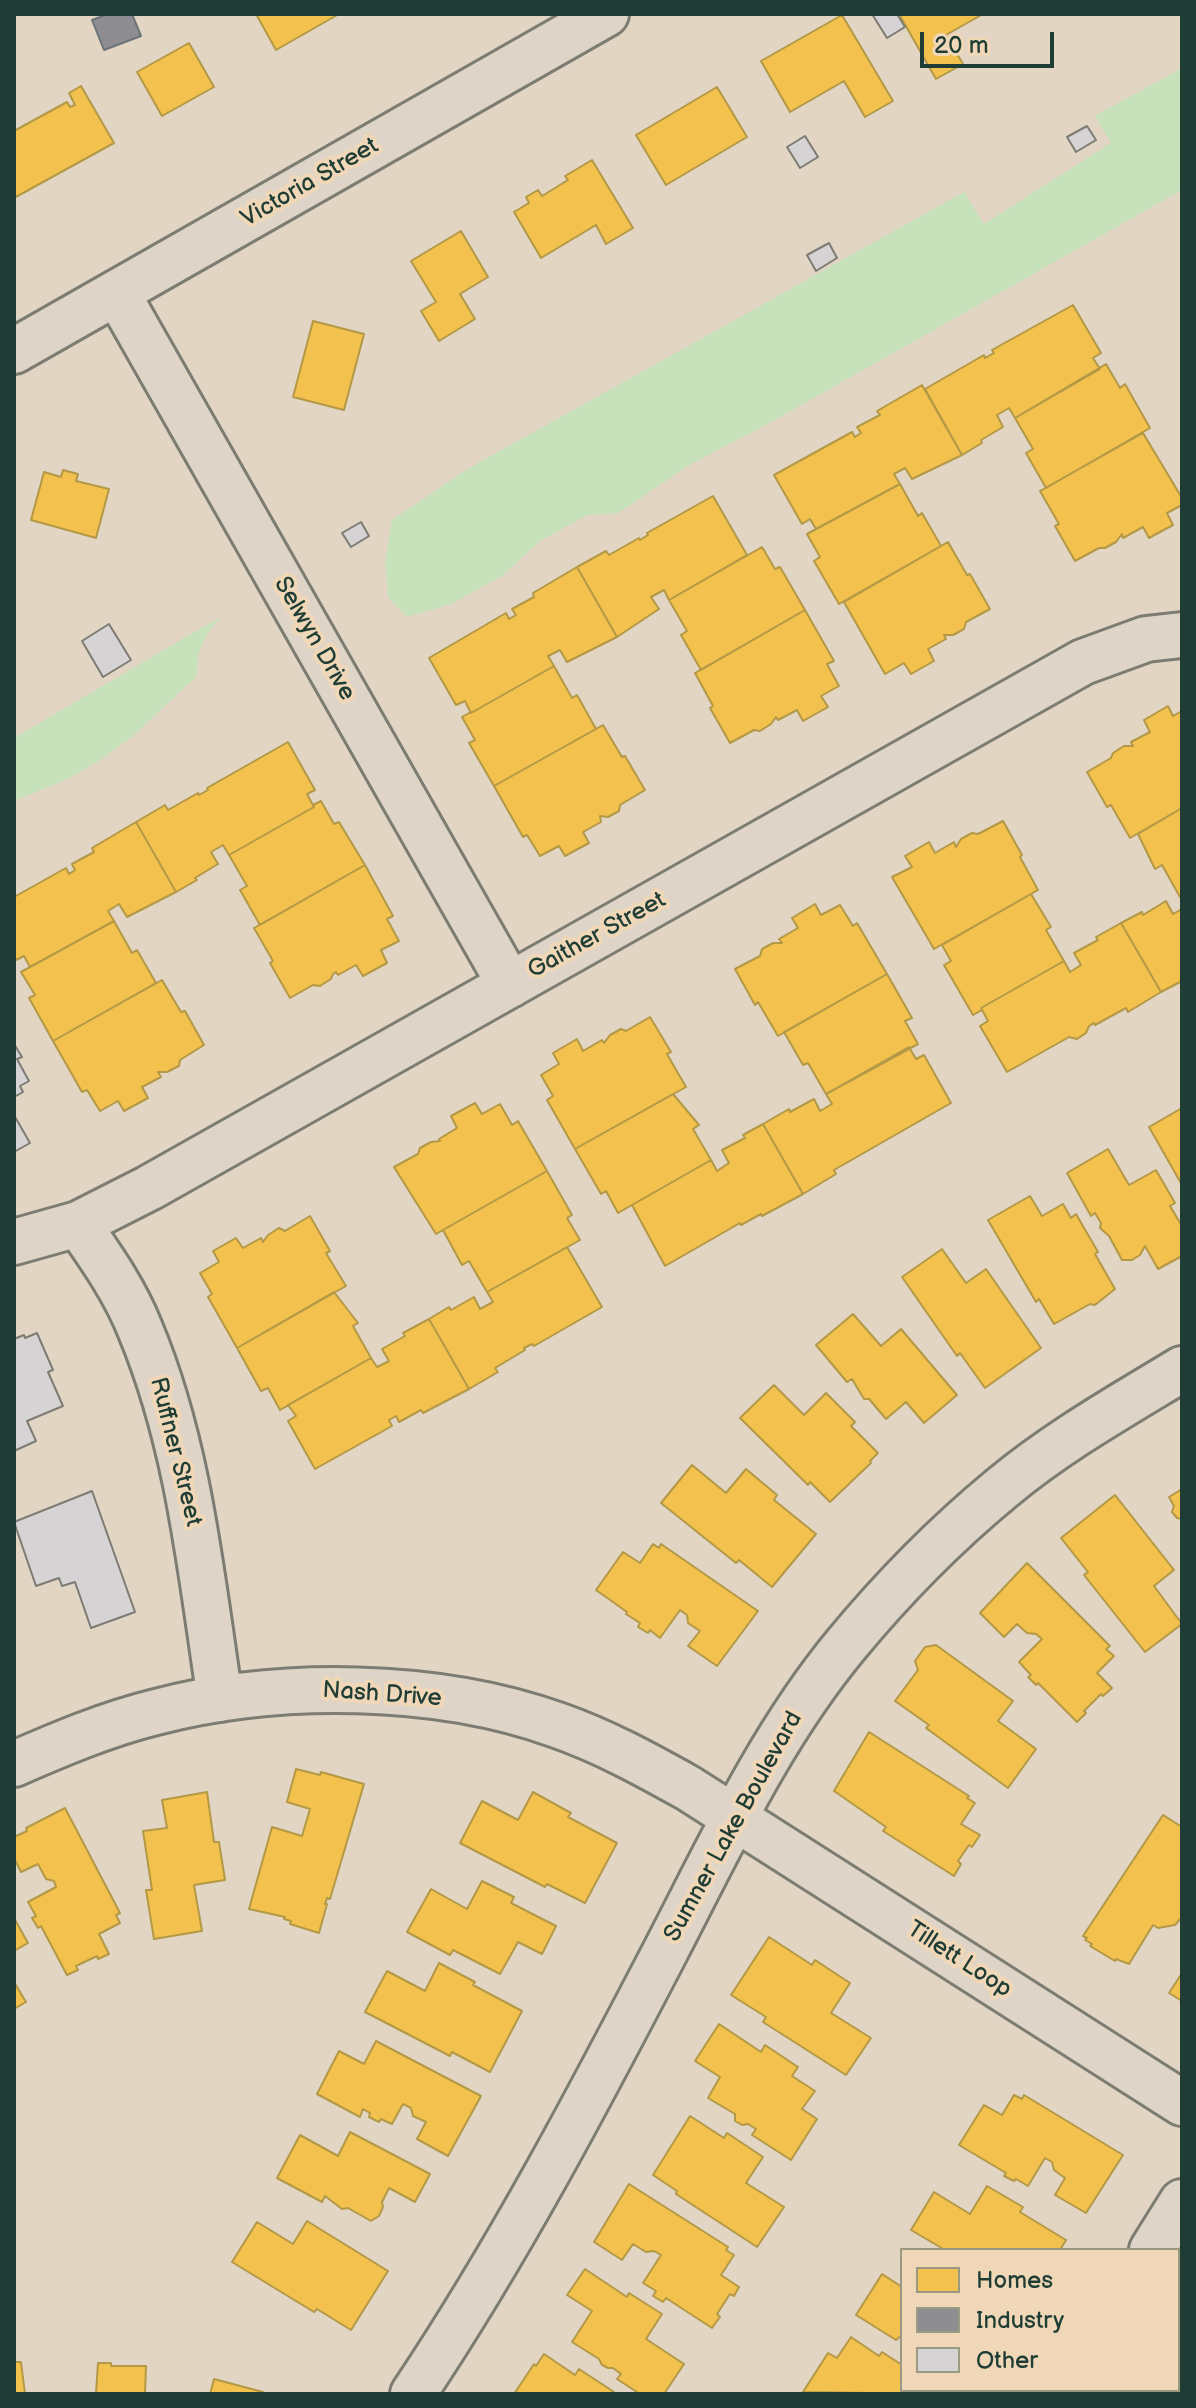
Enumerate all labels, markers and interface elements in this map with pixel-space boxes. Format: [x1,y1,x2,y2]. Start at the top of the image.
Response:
scale bar [924,16,1058,66]
text: 20 m [934,31,989,60]
street label: Victoria Street [236,132,384,234]
street label: Selwyn Drive [267,572,361,706]
street label: Gaither Street [523,886,671,986]
street label: Ruffner Street [143,1375,207,1529]
street label: Nash Drive [321,1676,443,1714]
street label: Sumner Lake Boulevard [659,1707,809,1947]
street label: Tillett Loop [901,1915,1017,2005]
legend [900,2248,1180,2392]
text: Homes [976,2266,1053,2295]
text: Industry [976,2306,1064,2335]
text: Other [976,2346,1038,2375]

